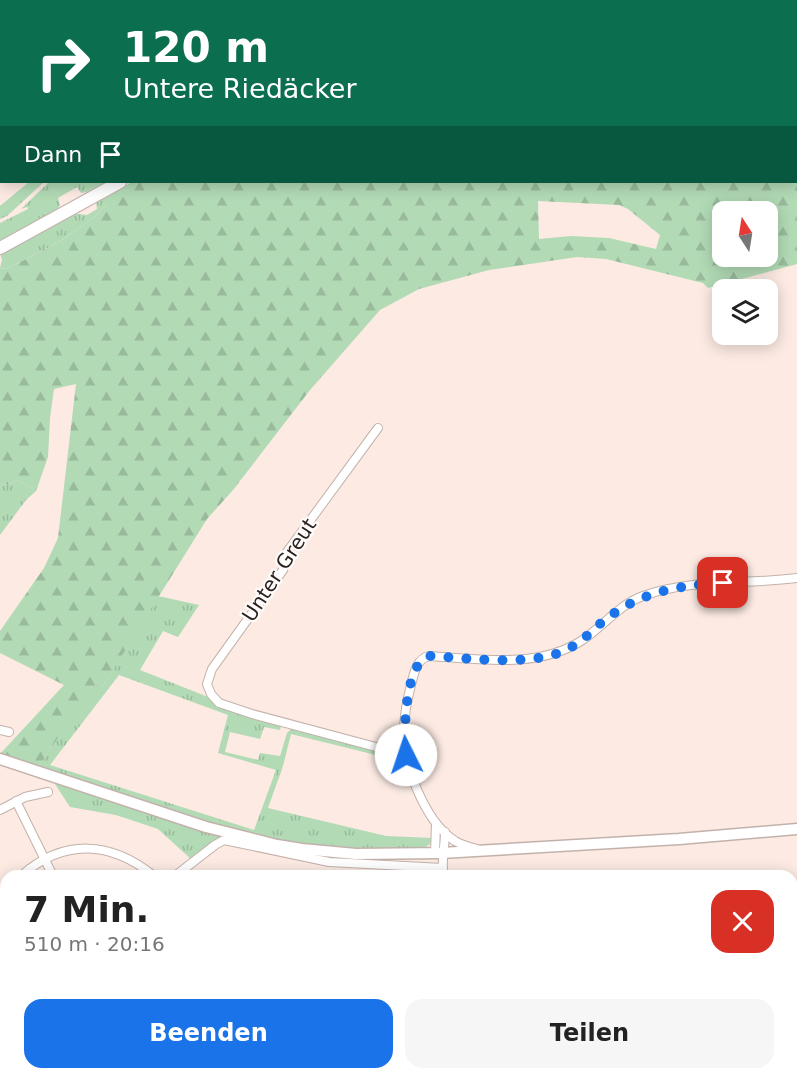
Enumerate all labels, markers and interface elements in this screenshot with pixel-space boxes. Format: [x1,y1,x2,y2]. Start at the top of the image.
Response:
text: 120 m [123,23,269,72]
icon: right [24,24,102,102]
text: Untere Riedäcker [123,73,357,104]
icon: arrive [94,138,127,171]
text: Dann [24,142,82,167]
north arrow [712,201,778,267]
map controls [712,201,778,345]
button: layers [712,279,778,345]
street label: Unter Greut [237,514,321,626]
pin [697,557,748,608]
icon: arrive [706,566,739,599]
position arrow [374,723,438,787]
text: 7 Min. [24,889,149,930]
button: close [711,890,774,953]
text: 510 m · 20:16 [24,932,165,956]
button: Beenden [24,999,393,1068]
button: Teilen [405,999,774,1068]

